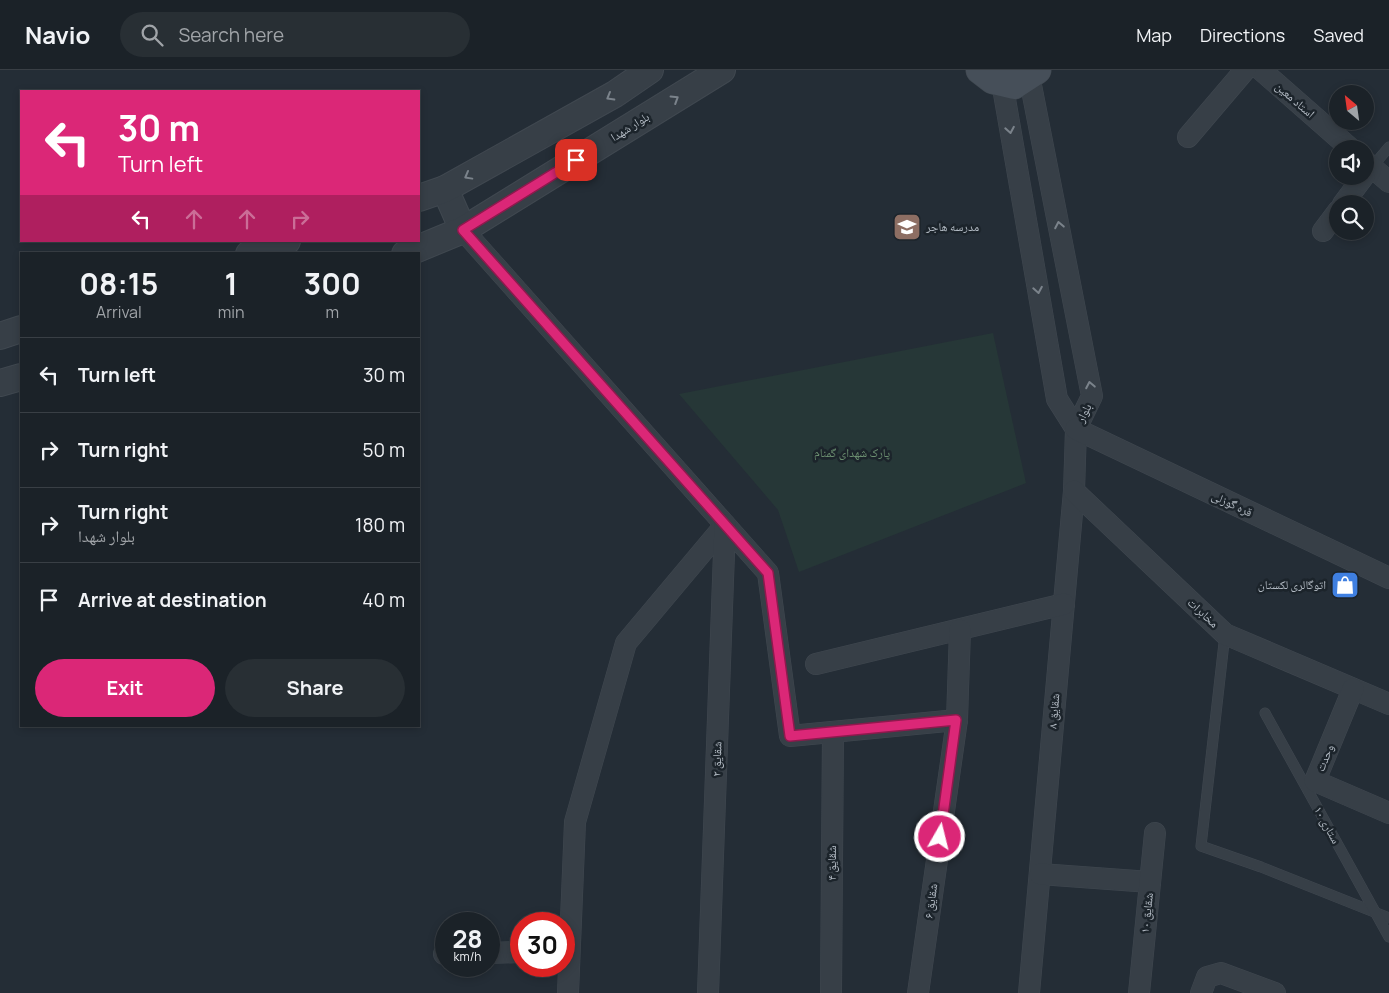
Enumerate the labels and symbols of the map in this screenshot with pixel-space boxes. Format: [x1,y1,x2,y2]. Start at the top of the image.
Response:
street label: استاد معین [1272,78,1319,122]
north arrow [1329,85,1374,130]
one-way arrow [606,91,615,101]
one-way arrow [669,96,678,106]
street label: بلوار شهدا [607,108,652,145]
one-way arrow [1005,126,1015,134]
pin [555,139,597,181]
one-way arrow [464,170,473,180]
school or university icon: مدرسه هاجر [892,212,922,242]
place label: مدرسه هاجر [925,218,979,235]
one-way arrow [1054,221,1064,230]
one-way arrow [1033,286,1043,295]
one-way arrow [1085,380,1096,389]
street label: بلوار [1071,400,1096,426]
park label: پارک شهدای گمنام [814,444,890,461]
street label: قره گوزلی [1209,487,1255,520]
shop icon: اتوگالری لکستان [1330,570,1360,600]
place label: اتوگالری لکستان [1258,576,1326,593]
street label: مخابرات [1184,594,1223,631]
street label: شقایق ۸ [1044,693,1064,729]
street label: شقایق ۲ [707,741,726,777]
street label: وحدت [1311,742,1338,774]
street label: ستاری ۱۰ [1310,803,1345,847]
position arrow [913,810,965,862]
street label: شقایق ۴ [823,845,840,881]
street label: شقایق ۶ [920,882,941,920]
street label: شقایق ۱۰ [1136,892,1157,934]
speed limit sign: 30 [510,912,575,977]

